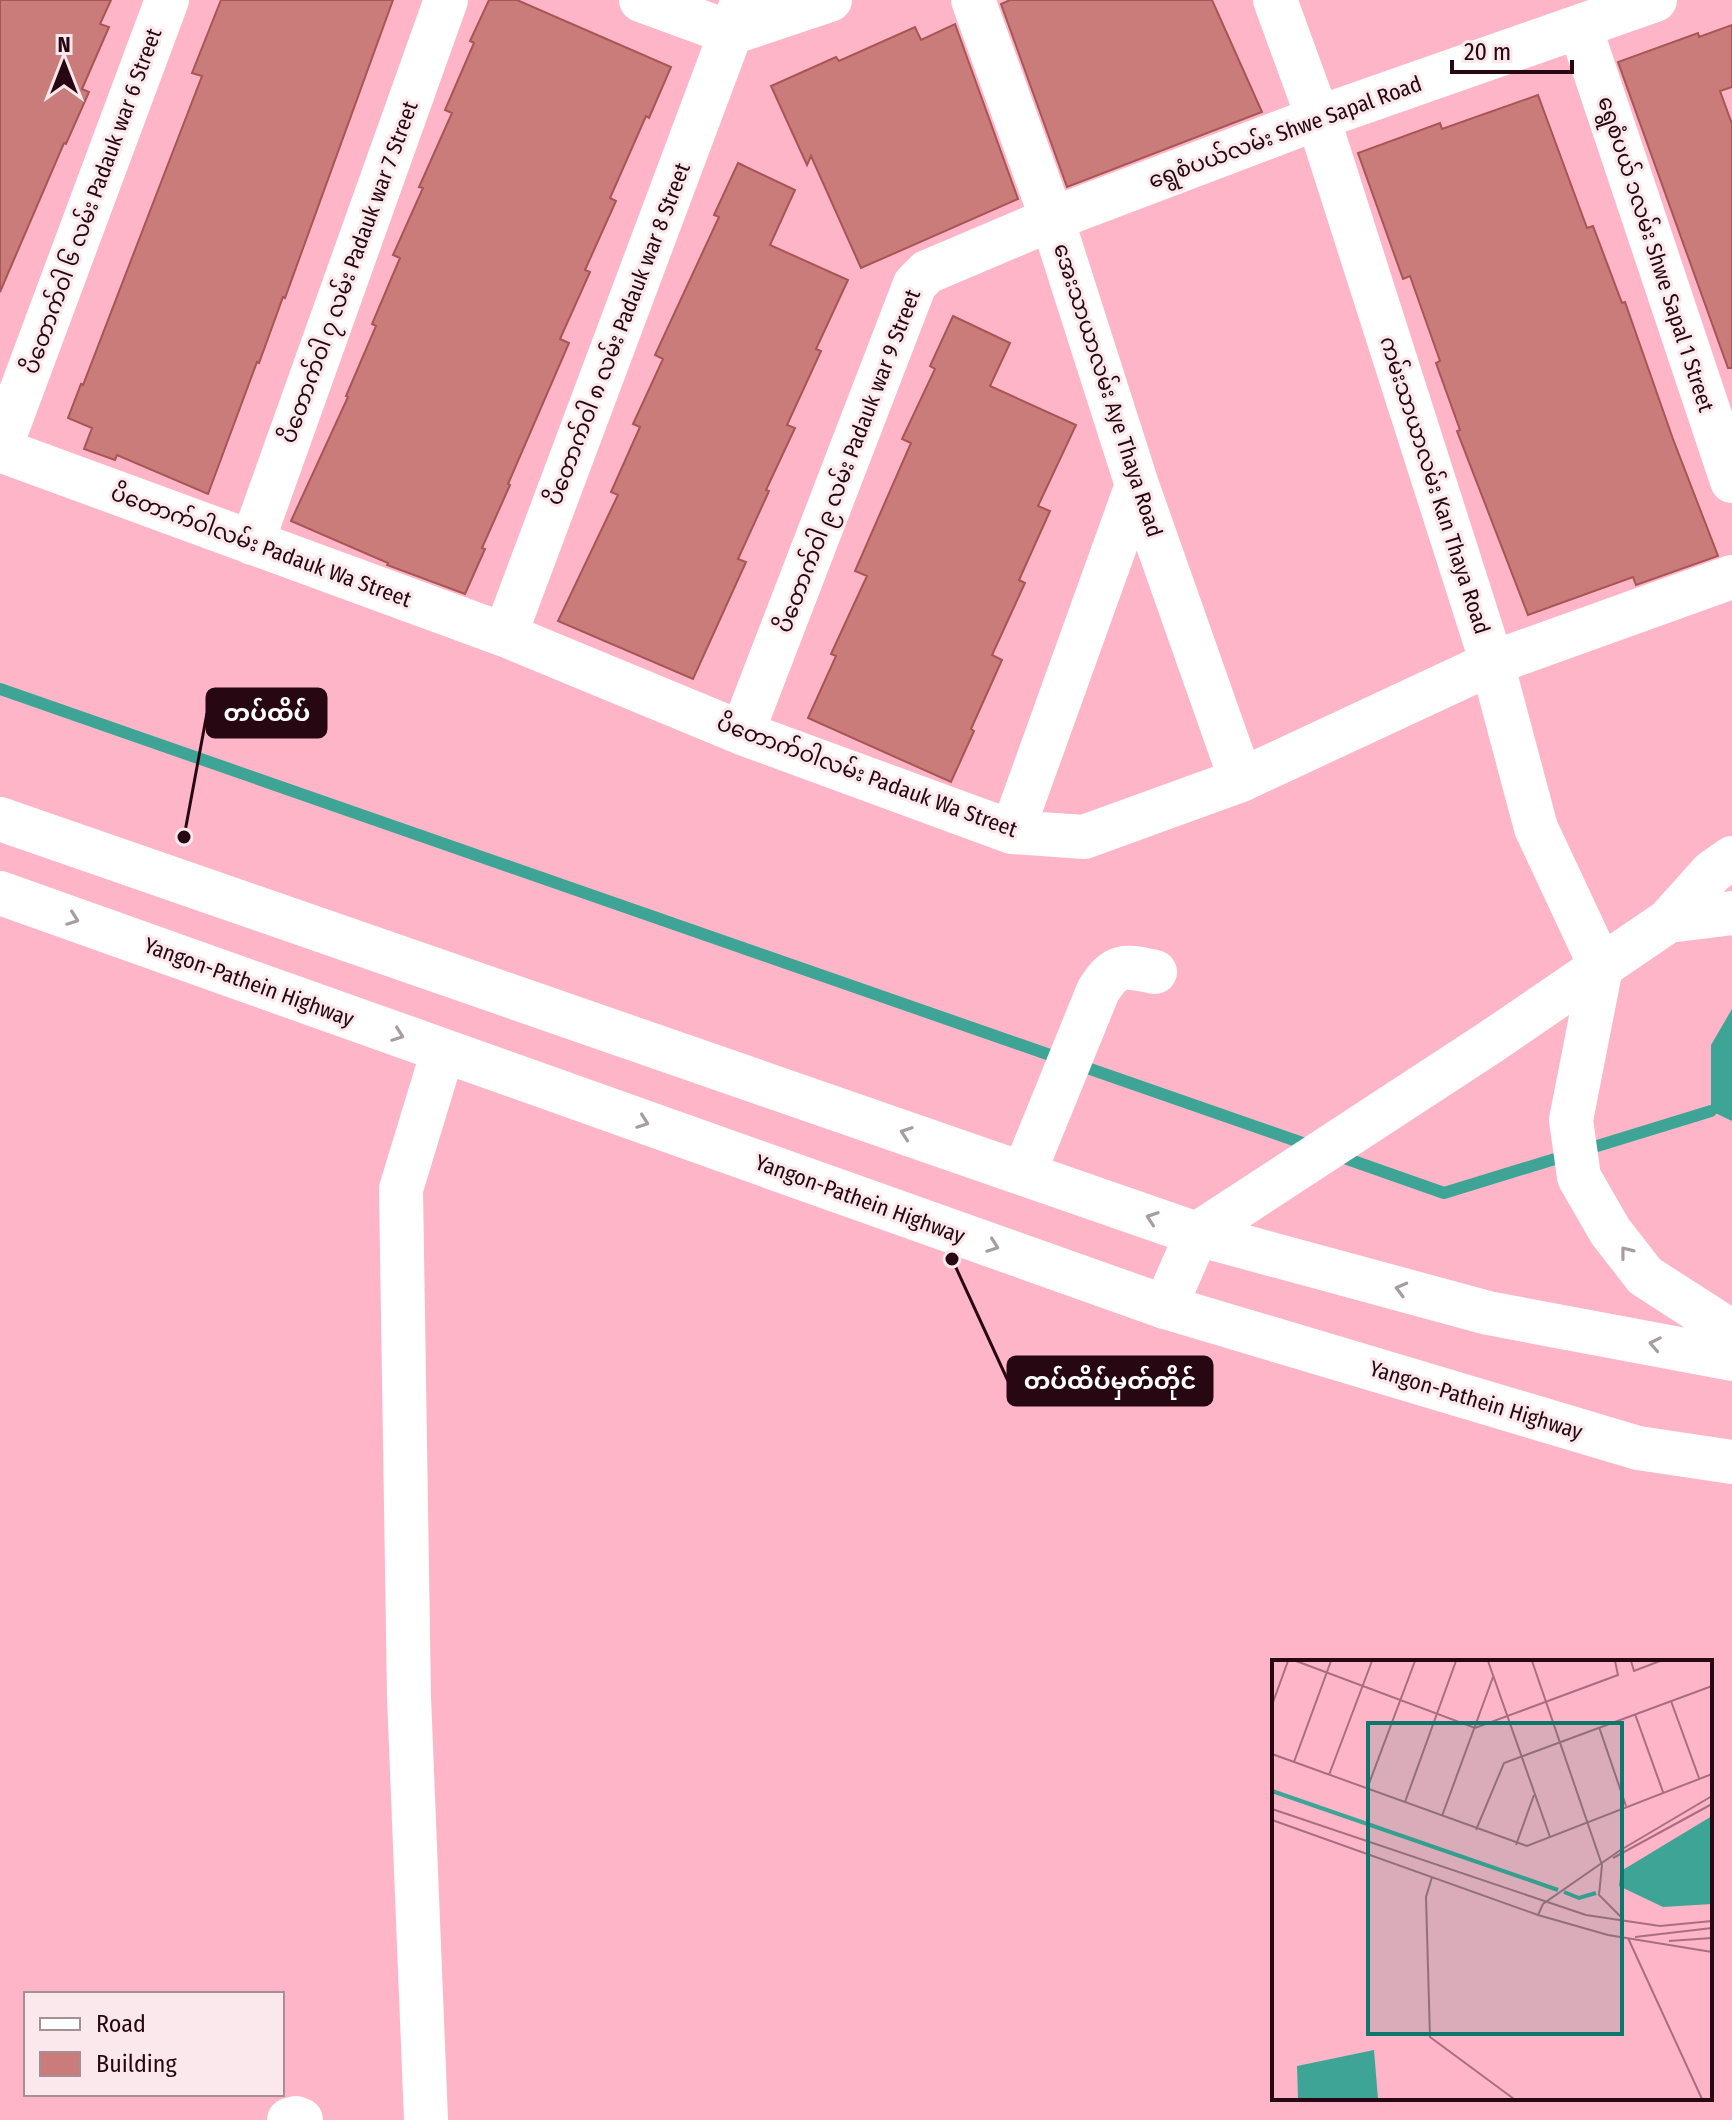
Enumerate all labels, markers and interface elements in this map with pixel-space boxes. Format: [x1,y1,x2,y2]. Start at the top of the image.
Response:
street label: ပိတောက်ဝါ ၆ လမ်း Padauk war 6 Street [15,23,168,378]
north arrow [24,24,104,104]
scale bar [1452,24,1572,74]
text: N [57,31,71,58]
text: 20 m [1464,38,1511,66]
street label: ရွေစံပယ်လမ်း Shwe Sapal Road [1144,68,1427,198]
street label: ရွေစံပယ် ၁လမ်း Shwe Sapal 1 Street [1588,92,1722,417]
street label: ပိတောက်ဝါ ၇ လမ်း Padauk war 7 Street [272,96,428,448]
street label: ပိတောက်ဝါ ၈ လမ်း Padauk war 8 Street [538,158,696,509]
street label: အေးသာယာလမ်း Aye Thaya Road [1048,239,1170,540]
street label: ပိတောက်ဝါ ၉ လမ်း Padauk war 9 Street [768,284,930,638]
street label: ကမ်းသာယာလမ်း Kan Thaya Road [1374,332,1498,637]
street label: ပိတောက်ဝါလမ်း Padauk Wa Street [107,477,416,613]
callout: တပ်ထိပ် [207,689,326,737]
text: တပ်ထိပ် [224,697,310,727]
street label: ပိတောက်ဝါလမ်း Padauk Wa Street [713,707,1022,843]
one-way arrow [66,910,80,926]
street label: Yangon-Pathein Highway [140,931,358,1033]
one-way arrow [390,1025,404,1041]
one-way arrow [635,1112,649,1128]
one-way arrow [900,1126,914,1142]
street label: Yangon-Pathein Highway [751,1148,969,1250]
one-way arrow [1145,1211,1159,1227]
one-way arrow [985,1236,999,1253]
one-way arrow [1621,1247,1636,1261]
one-way arrow [1395,1282,1409,1299]
one-way arrow [1649,1337,1662,1354]
street label: Yangon-Pathein Highway [1366,1355,1586,1445]
callout: တပ်ထိပ်မှတ်တိုင် [1008,1357,1212,1405]
text: တပ်ထိပ်မှတ်တိုင် [1024,1365,1196,1400]
inset map [1272,1660,1712,2100]
legend [24,1992,284,2096]
text: Road [96,2010,146,2038]
text: Building [96,2050,178,2078]

